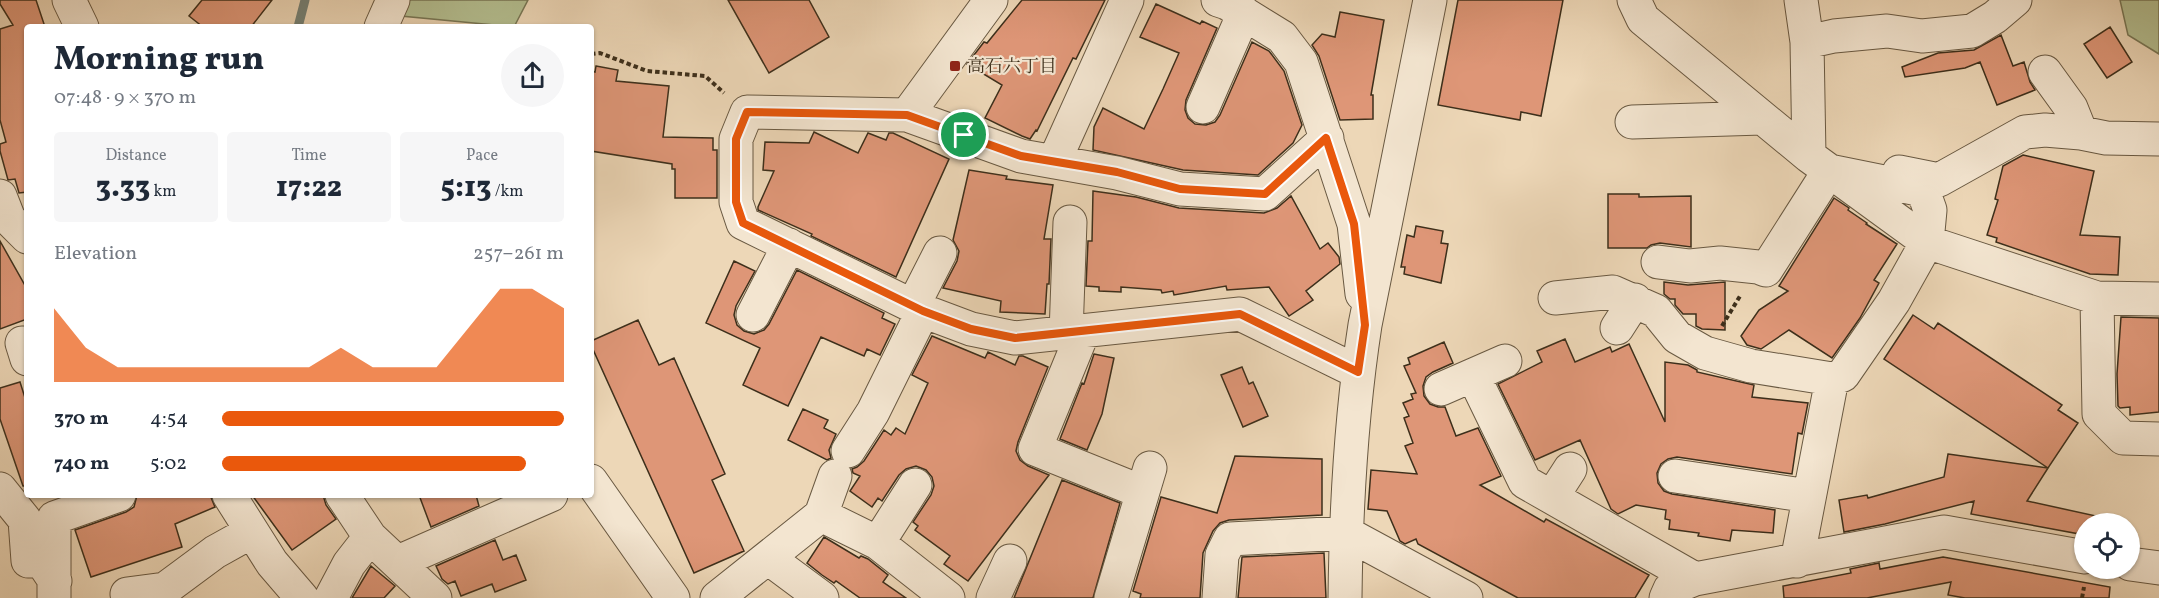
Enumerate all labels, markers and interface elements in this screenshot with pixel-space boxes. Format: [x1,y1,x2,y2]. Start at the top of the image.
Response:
text: Morning run [54,38,264,84]
button: share [501,44,564,107]
place label: 高石六丁目 [967,55,1057,80]
marker: 高石六丁目 [948,59,962,73]
text: 07:48 · 9 × 370 m [54,84,196,112]
pin [938,109,989,160]
icon: arrive [947,118,980,151]
text: Distance [105,145,167,167]
text: Time [291,145,327,167]
text: Pace [466,145,498,167]
text: 3.33 [96,167,150,209]
text: 17:22 [276,167,342,209]
text: 5:13 [441,167,492,209]
text: km [150,181,176,203]
text: /km [492,181,523,203]
text: Elevation [54,240,137,268]
text: 257–261 m [473,240,564,268]
text: 370 m [54,405,109,433]
text: 4:54 [150,405,188,433]
text: 740 m [54,450,109,478]
text: 5:02 [150,450,187,478]
map controls [2074,513,2140,579]
button: locate [2074,513,2140,579]

